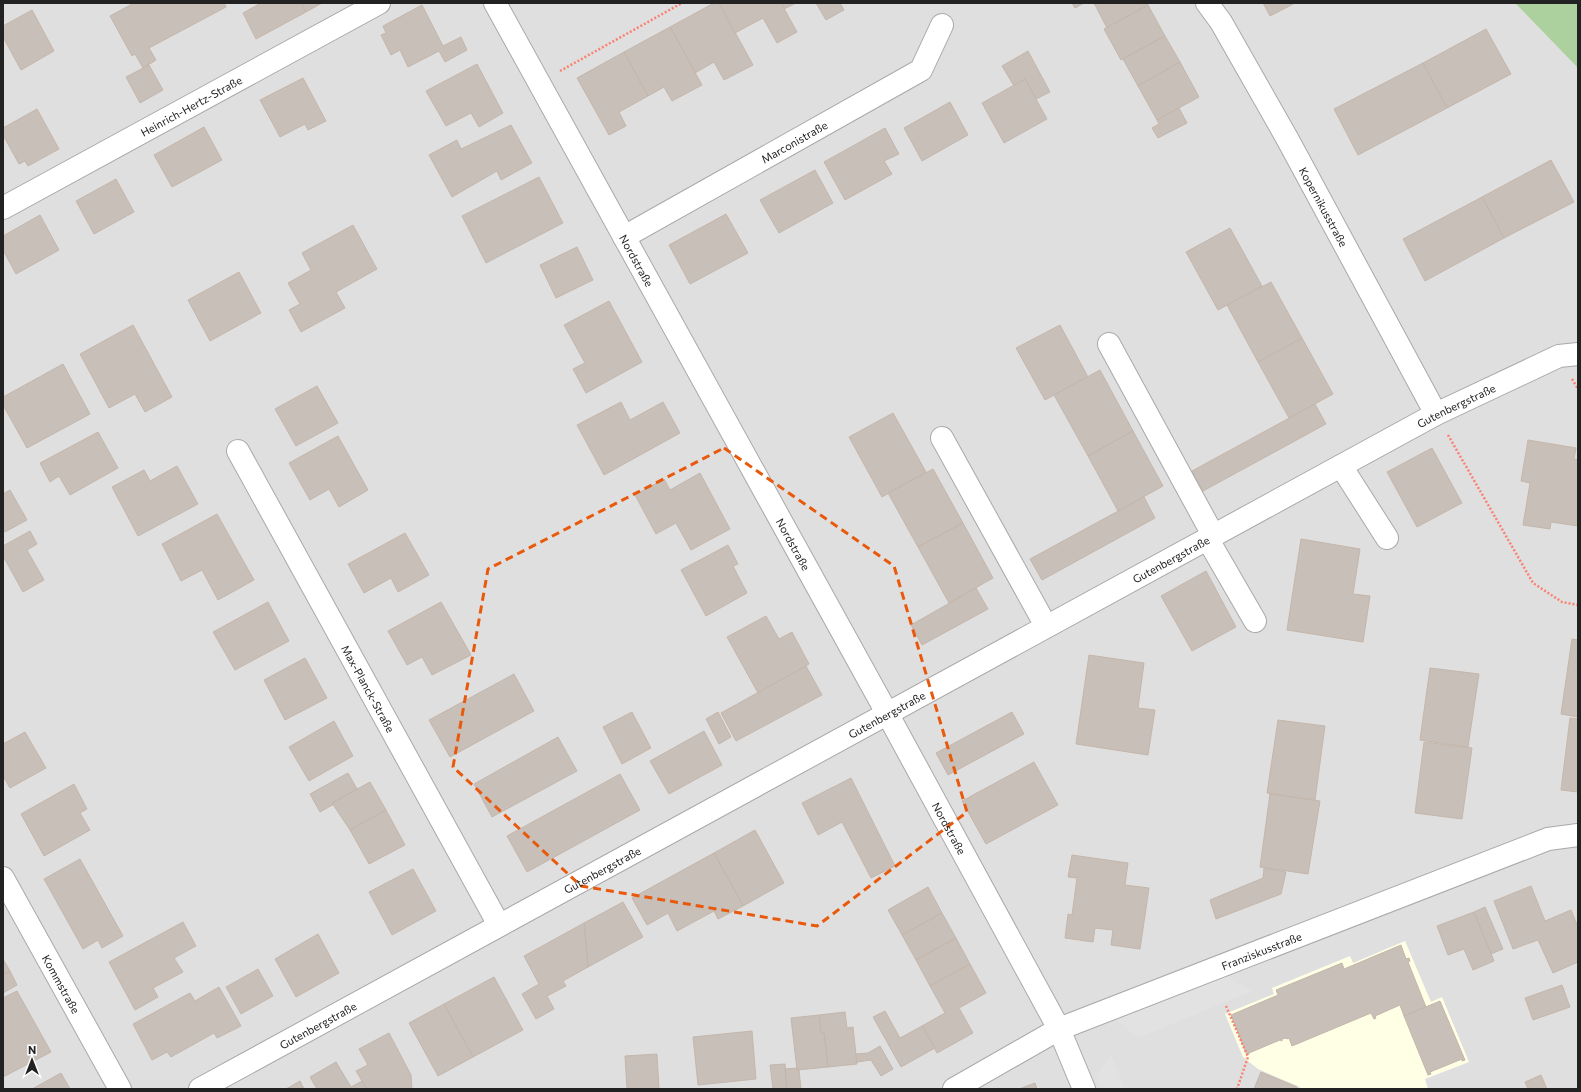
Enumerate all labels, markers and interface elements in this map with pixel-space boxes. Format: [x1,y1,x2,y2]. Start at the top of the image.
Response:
street label: Heinrich-Hertz-Straße [138,73,244,138]
street label: Marconistraße [759,118,829,165]
street label: Kopernikusstraße [1297,165,1351,249]
street label: Nordstraße [618,232,657,289]
street label: Gutenbergstraße [1414,381,1497,430]
street label: Nordstraße [774,516,813,572]
street label: Gutenbergstraße [1130,533,1212,585]
street label: Max-Planck-Straße [339,643,398,734]
street label: Gutenbergstraße [846,688,927,740]
street label: Nordstraße [930,800,969,857]
street label: Gutenbergstraße [561,843,643,896]
street label: Franziskusstraße [1219,929,1303,972]
street label: Kommstraße [40,952,83,1015]
street label: Gutenbergstraße [277,998,358,1051]
north arrow [12,1040,52,1080]
text: N [28,1043,36,1056]

